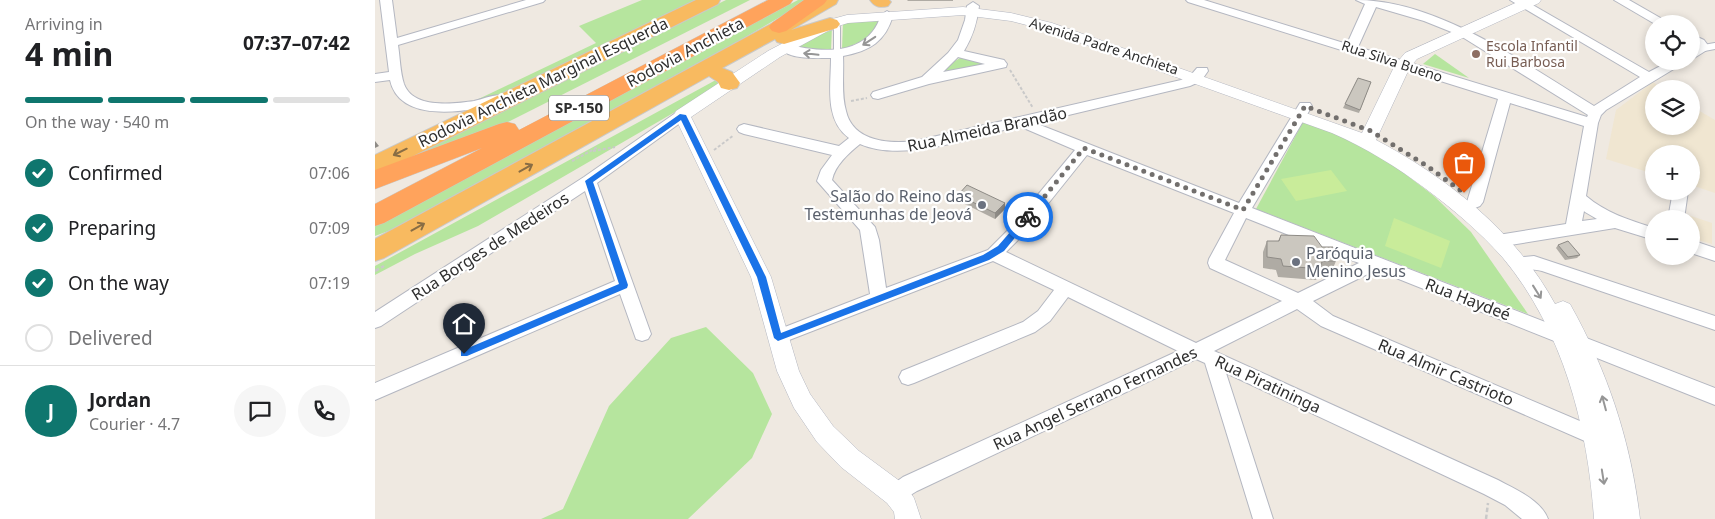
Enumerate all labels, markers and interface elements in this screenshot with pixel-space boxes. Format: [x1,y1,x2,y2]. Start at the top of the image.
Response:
street label: Rodovia Anchieta Marginal Esquerda [414,12,672,152]
street label: Rodovia Anchieta [623,12,747,92]
street label: Avenida Padre Anchieta [1027,12,1181,79]
text: Arriving in [25,13,103,35]
map controls [1645,15,1700,265]
button: locate [1645,15,1700,70]
text: 07:37–07:42 [243,30,350,56]
text: 4 min [25,32,113,75]
street label: Rua Silva Bueno [1339,35,1445,86]
one-way arrow [862,36,876,46]
place label: Escola Infantil Rui Barbosa [1486,36,1578,71]
marker: Escola Infantil Rui Barbosa [1470,48,1482,60]
one-way arrow [803,49,819,59]
button: layers [1645,80,1700,135]
road number: SP-150 [549,96,609,120]
street label: Rua Almeida Brandão [905,101,1069,157]
text: On the way · 540 m [25,111,169,133]
pin [1443,142,1485,193]
button: + [1645,145,1700,200]
one-way arrow [393,148,408,158]
icon: bag [1450,149,1478,177]
icon: check [25,159,53,187]
text: Confirmed [68,160,163,186]
text: 07:06 [309,162,350,184]
one-way arrow [519,163,534,173]
place label: Salão do Reino das Testemunhas de Jeová [804,185,972,225]
street label: Rua Borges de Medeiros [407,187,573,305]
courier [1003,192,1053,242]
marker: Salão do Reino das Testemunhas de Jeová [976,199,988,211]
icon: bike [1014,203,1042,231]
button: − [1645,210,1700,265]
icon: check [25,214,53,242]
text: Preparing [68,215,156,241]
text: 07:09 [309,217,350,239]
one-way arrow [410,222,425,232]
place label: Paróquia Menino Jesus [1306,242,1406,282]
marker: Paróquia Menino Jesus [1290,256,1302,268]
icon: check [25,269,53,297]
text: On the way [68,270,169,296]
text: 07:19 [309,272,350,294]
street label: Rua Haydeé [1422,273,1514,325]
one-way arrow [1532,285,1542,299]
pin [443,303,485,354]
icon: home [450,310,478,338]
text: Delivered [68,325,153,351]
street label: Rua Almir Castrioto [1375,333,1517,411]
street label: Rua Angel Serrano Fernandes [989,341,1201,455]
street label: Rua Piratininga [1211,350,1325,418]
button: chat [234,385,286,437]
button: phone [298,385,350,437]
text: Jordan [89,387,151,413]
one-way arrow [1599,395,1608,411]
text: J [48,398,54,424]
text: Courier · 4.7 [89,413,180,435]
one-way arrow [1598,468,1608,484]

